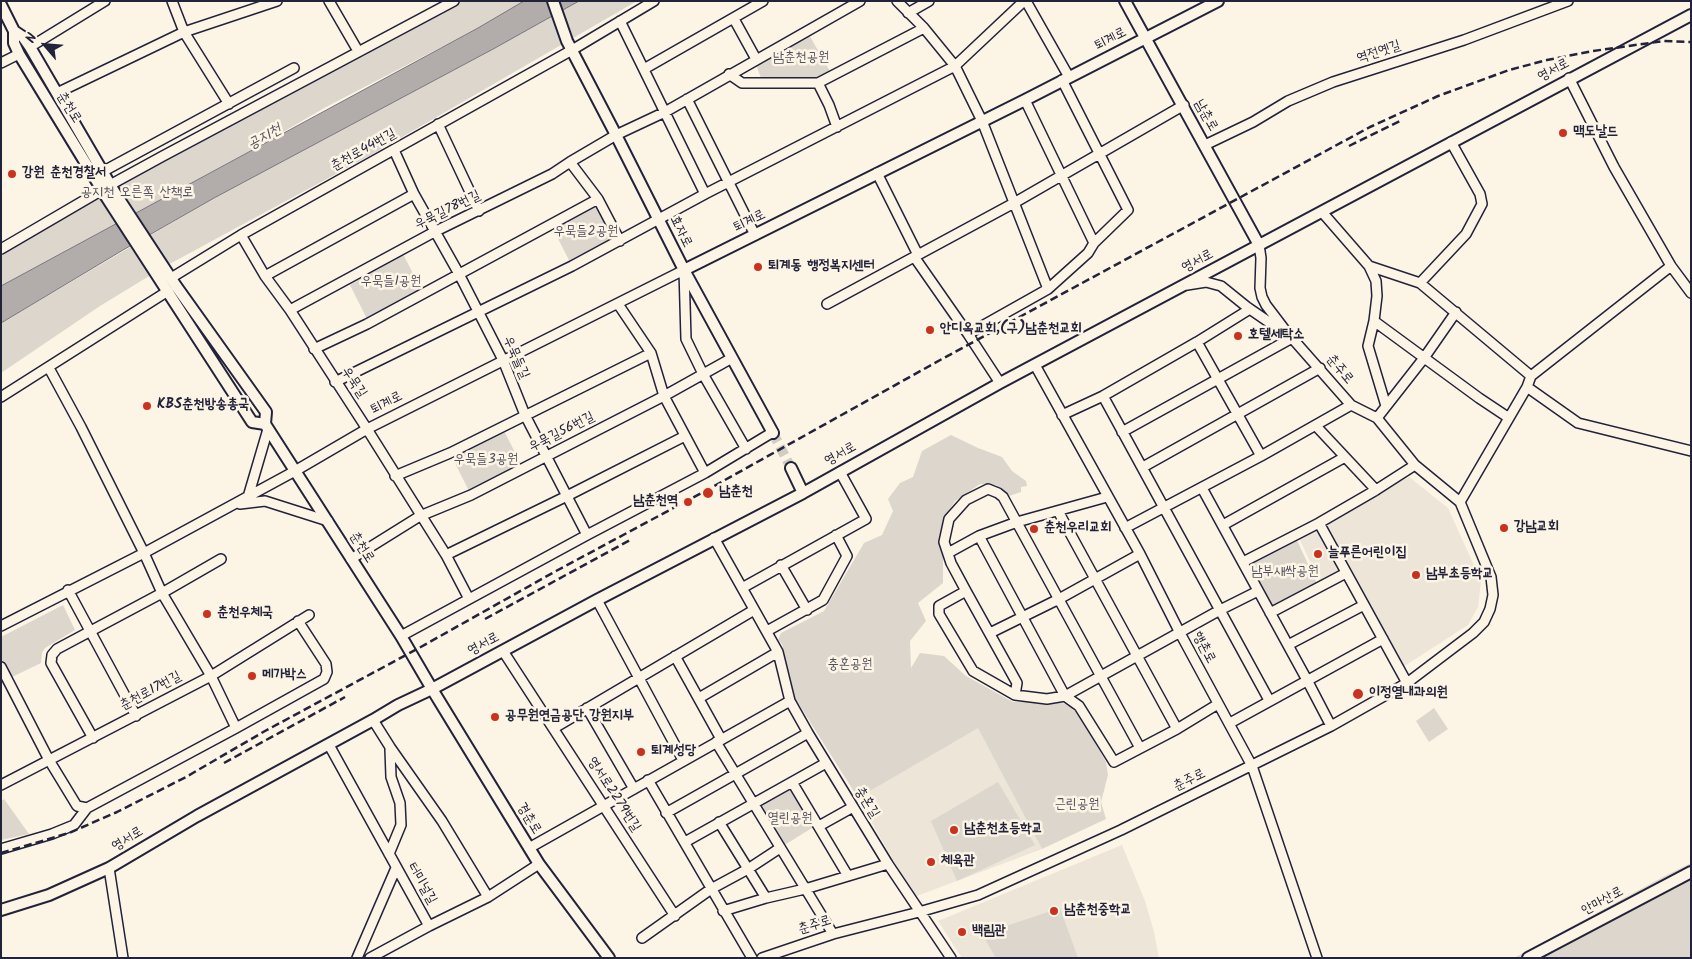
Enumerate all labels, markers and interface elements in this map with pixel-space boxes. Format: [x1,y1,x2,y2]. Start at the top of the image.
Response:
north arrow [20,20,70,70]
street label: 퇴계로 [1092,25,1130,55]
text: N [20,29,43,47]
street label: 역전옛길 [1355,38,1403,68]
park label: 남춘천공원 [773,51,829,67]
street label: 영서로 [1535,56,1573,86]
street label: 춘천로 [52,89,84,127]
street label: 남춘로 [1189,97,1221,135]
water label: 공지천 [245,121,285,155]
place label: 맥도날드 [1573,125,1618,141]
street label: 춘천로44번길 [329,126,399,176]
marker: 맥도날드 [1557,127,1569,139]
place label: 강원 춘천경찰서 [22,166,106,182]
marker: 강원 춘천경찰서 [6,168,18,180]
park label: 공지천 오른쪽 산책로 [81,186,193,202]
street label: 우묵길78번길 [412,188,484,234]
street label: 퇴계로 [731,207,769,237]
street label: 효자로 [665,213,695,251]
park label: 우묵들2공원 [554,225,618,241]
street label: 영서로 [1179,247,1217,277]
place label: 퇴계동 행정복지센터 [768,259,875,275]
marker: 퇴계동 행정복지센터 [752,261,764,273]
park label: 우묵들1공원 [361,275,421,291]
place label: 안디옥교회,(구)남춘천교회 [940,322,1082,338]
marker: 안디옥교회,(구)남춘천교회 [924,324,936,336]
place label: 호텔세탁소 [1248,328,1304,344]
marker: 호텔세탁소 [1232,330,1244,342]
street label: 우묵들길 [498,334,532,382]
street label: 춘주로 [1322,352,1356,388]
street label: 우묵길 [337,364,369,402]
street label: 퇴계로 [368,389,406,419]
place label: KBS춘천방송총국 [157,398,249,414]
marker: KBS춘천방송총국 [141,400,153,412]
street label: 우묵길56번길 [526,409,598,457]
street label: 영서로 [822,439,860,471]
park label: 우묵들3공원 [454,453,518,469]
place label: 남춘천 [719,485,753,501]
marker: 남춘천 [701,486,715,500]
place label: 남춘천역 [633,494,678,510]
marker: 남춘천역 [682,496,694,508]
place label: 강남교회 [1514,520,1559,536]
place label: 춘천우리교회 [1044,521,1112,537]
marker: 강남교회 [1498,522,1510,534]
marker: 춘천우리교회 [1028,523,1040,535]
street label: 춘천로 [345,529,377,567]
place label: 늘푸른어린이집 [1328,546,1407,562]
marker: 늘푸른어린이집 [1312,548,1324,560]
park label: 남부새싹공원 [1251,565,1319,581]
place label: 남부초등학교 [1426,567,1494,583]
marker: 남부초등학교 [1410,569,1422,581]
place label: 춘천우체국 [217,606,273,622]
marker: 춘천우체국 [201,608,213,620]
street label: 행촌로 [1188,629,1218,667]
street label: 영서로 [465,630,503,660]
park label: 충혼공원 [827,658,873,674]
place label: 메가박스 [262,668,307,684]
street label: 춘천로17번길 [117,669,185,715]
marker: 메가박스 [246,670,258,682]
place label: 이정열내과의원 [1369,686,1448,702]
marker: 이정열내과의원 [1351,687,1365,701]
place label: 공무원연금공단 강원지부 [505,709,634,725]
marker: 공무원연금공단 강원지부 [489,711,501,723]
place label: 퇴계성당 [651,744,696,760]
marker: 퇴계성당 [635,746,647,758]
street label: 영서로2279번길 [583,754,643,836]
street label: 춘주로 [1171,766,1209,796]
street label: 충혼길 [850,784,882,822]
park label: 근린공원 [1054,798,1100,814]
street label: 경춘로 [512,800,544,838]
park label: 열린공원 [767,812,813,828]
place label: 남춘천초등학교 [964,822,1043,838]
street label: 영서로 [109,824,147,856]
marker: 남춘천초등학교 [948,824,960,836]
place label: 체육관 [941,854,975,870]
marker: 체육관 [925,856,937,868]
street label: 터미널길 [402,860,440,908]
street label: 안마산로 [1579,884,1627,920]
place label: 남춘천중학교 [1064,903,1132,919]
marker: 남춘천중학교 [1048,905,1060,917]
street label: 춘주로 [796,913,834,939]
place label: 백림관 [972,924,1006,940]
marker: 백림관 [956,926,968,938]

